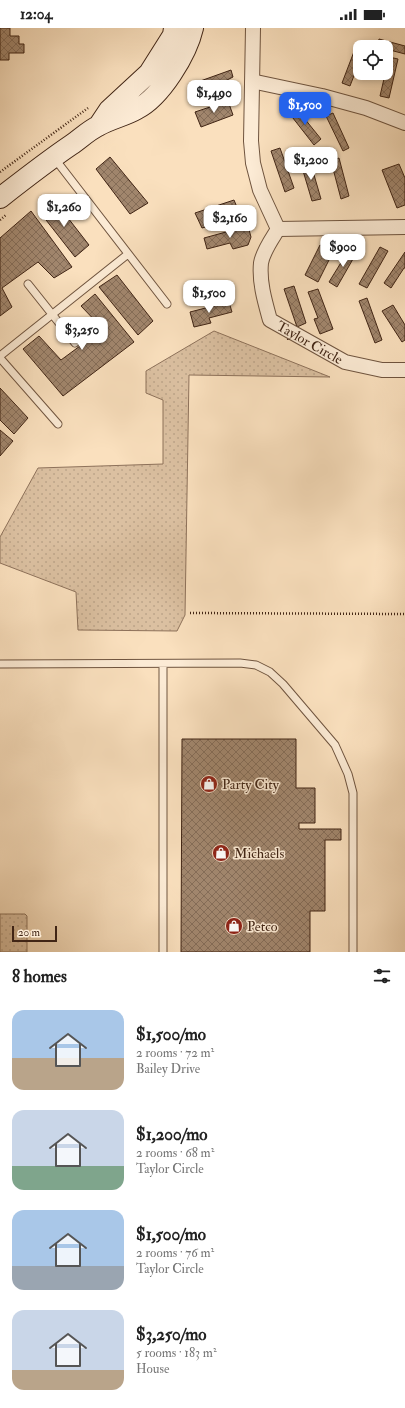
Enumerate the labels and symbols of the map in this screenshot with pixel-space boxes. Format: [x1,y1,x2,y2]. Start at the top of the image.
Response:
pin: $1,490 [181,80,247,114]
pin: $1,500 [272,92,338,126]
pin: $1,200 [278,147,344,181]
pin: $1,260 [31,194,97,228]
pin: $2,160 [197,205,263,239]
pin: $900 [319,234,367,268]
pin: $1,500 [176,280,242,314]
pin: $3,250 [49,317,115,351]
street label: Taylor Circle [274,317,346,368]
shop icon: Party City [199,774,219,794]
place label: Party City [222,776,280,794]
shop icon: Michaels [211,843,231,863]
place label: Michaels [234,845,284,862]
shop icon: Petco [224,916,244,936]
place label: Petco [247,918,278,935]
scale bar [12,924,57,943]

